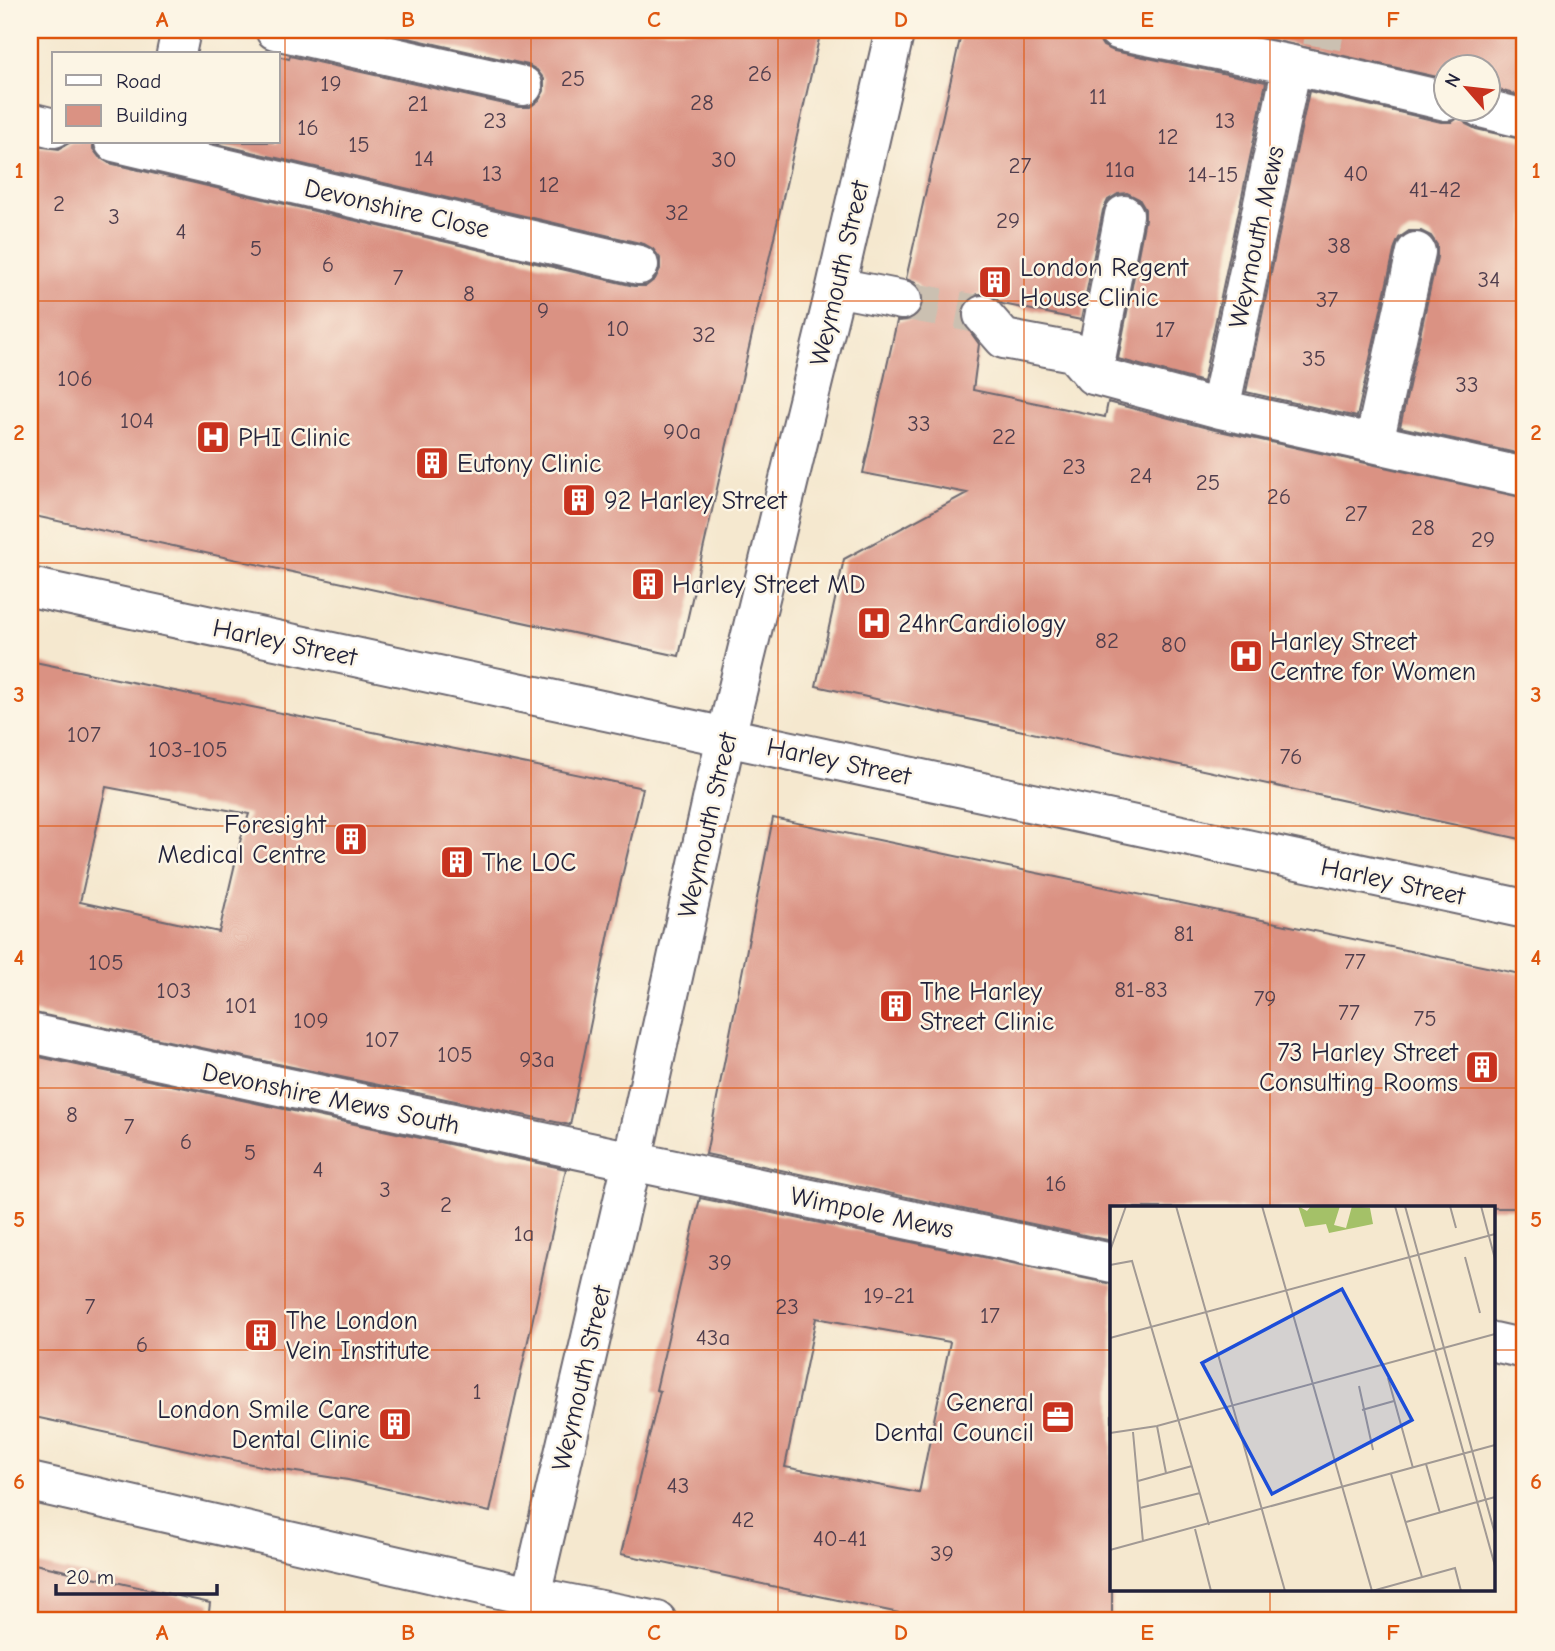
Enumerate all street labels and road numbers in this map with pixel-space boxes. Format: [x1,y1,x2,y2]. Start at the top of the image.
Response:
street label: Weymouth Mews [1223,144,1291,331]
street label: Devonshire Close [301,173,492,245]
street label: Weymouth Street [804,176,876,369]
street label: Harley Street [210,613,361,673]
street label: Weymouth Street [672,728,744,921]
street label: Harley Street [764,732,915,792]
street label: Harley Street [1318,852,1469,912]
street label: Devonshire Mews South [199,1057,462,1141]
street label: Wimpole Mews [787,1181,956,1245]
street label: Weymouth Street [546,1281,618,1474]

